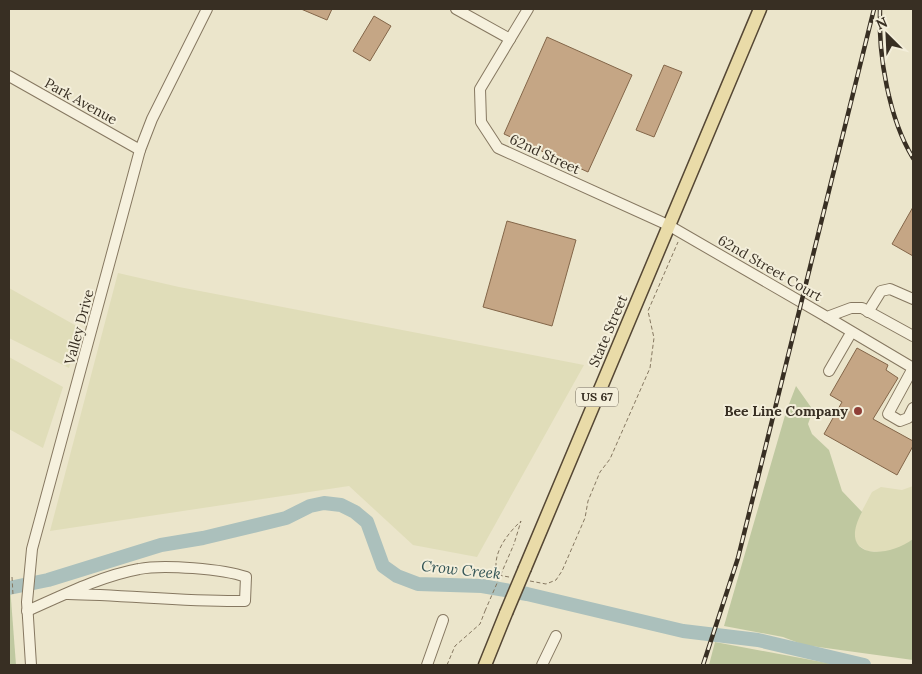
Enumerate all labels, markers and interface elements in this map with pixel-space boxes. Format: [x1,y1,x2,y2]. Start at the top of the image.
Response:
north arrow [862,10,912,60]
text: N [873,13,890,34]
street label: Park Avenue [42,74,121,129]
street label: 62nd Street [507,130,584,178]
street label: 62nd Street Court [715,231,826,305]
street label: Valley Drive [60,287,98,368]
street label: State Street [585,292,632,370]
road number: US 67 [576,388,618,407]
place label: Bee Line Company [724,402,848,420]
marker: Bee Line Company [852,405,864,417]
water label: Crow Creek [420,556,502,583]

